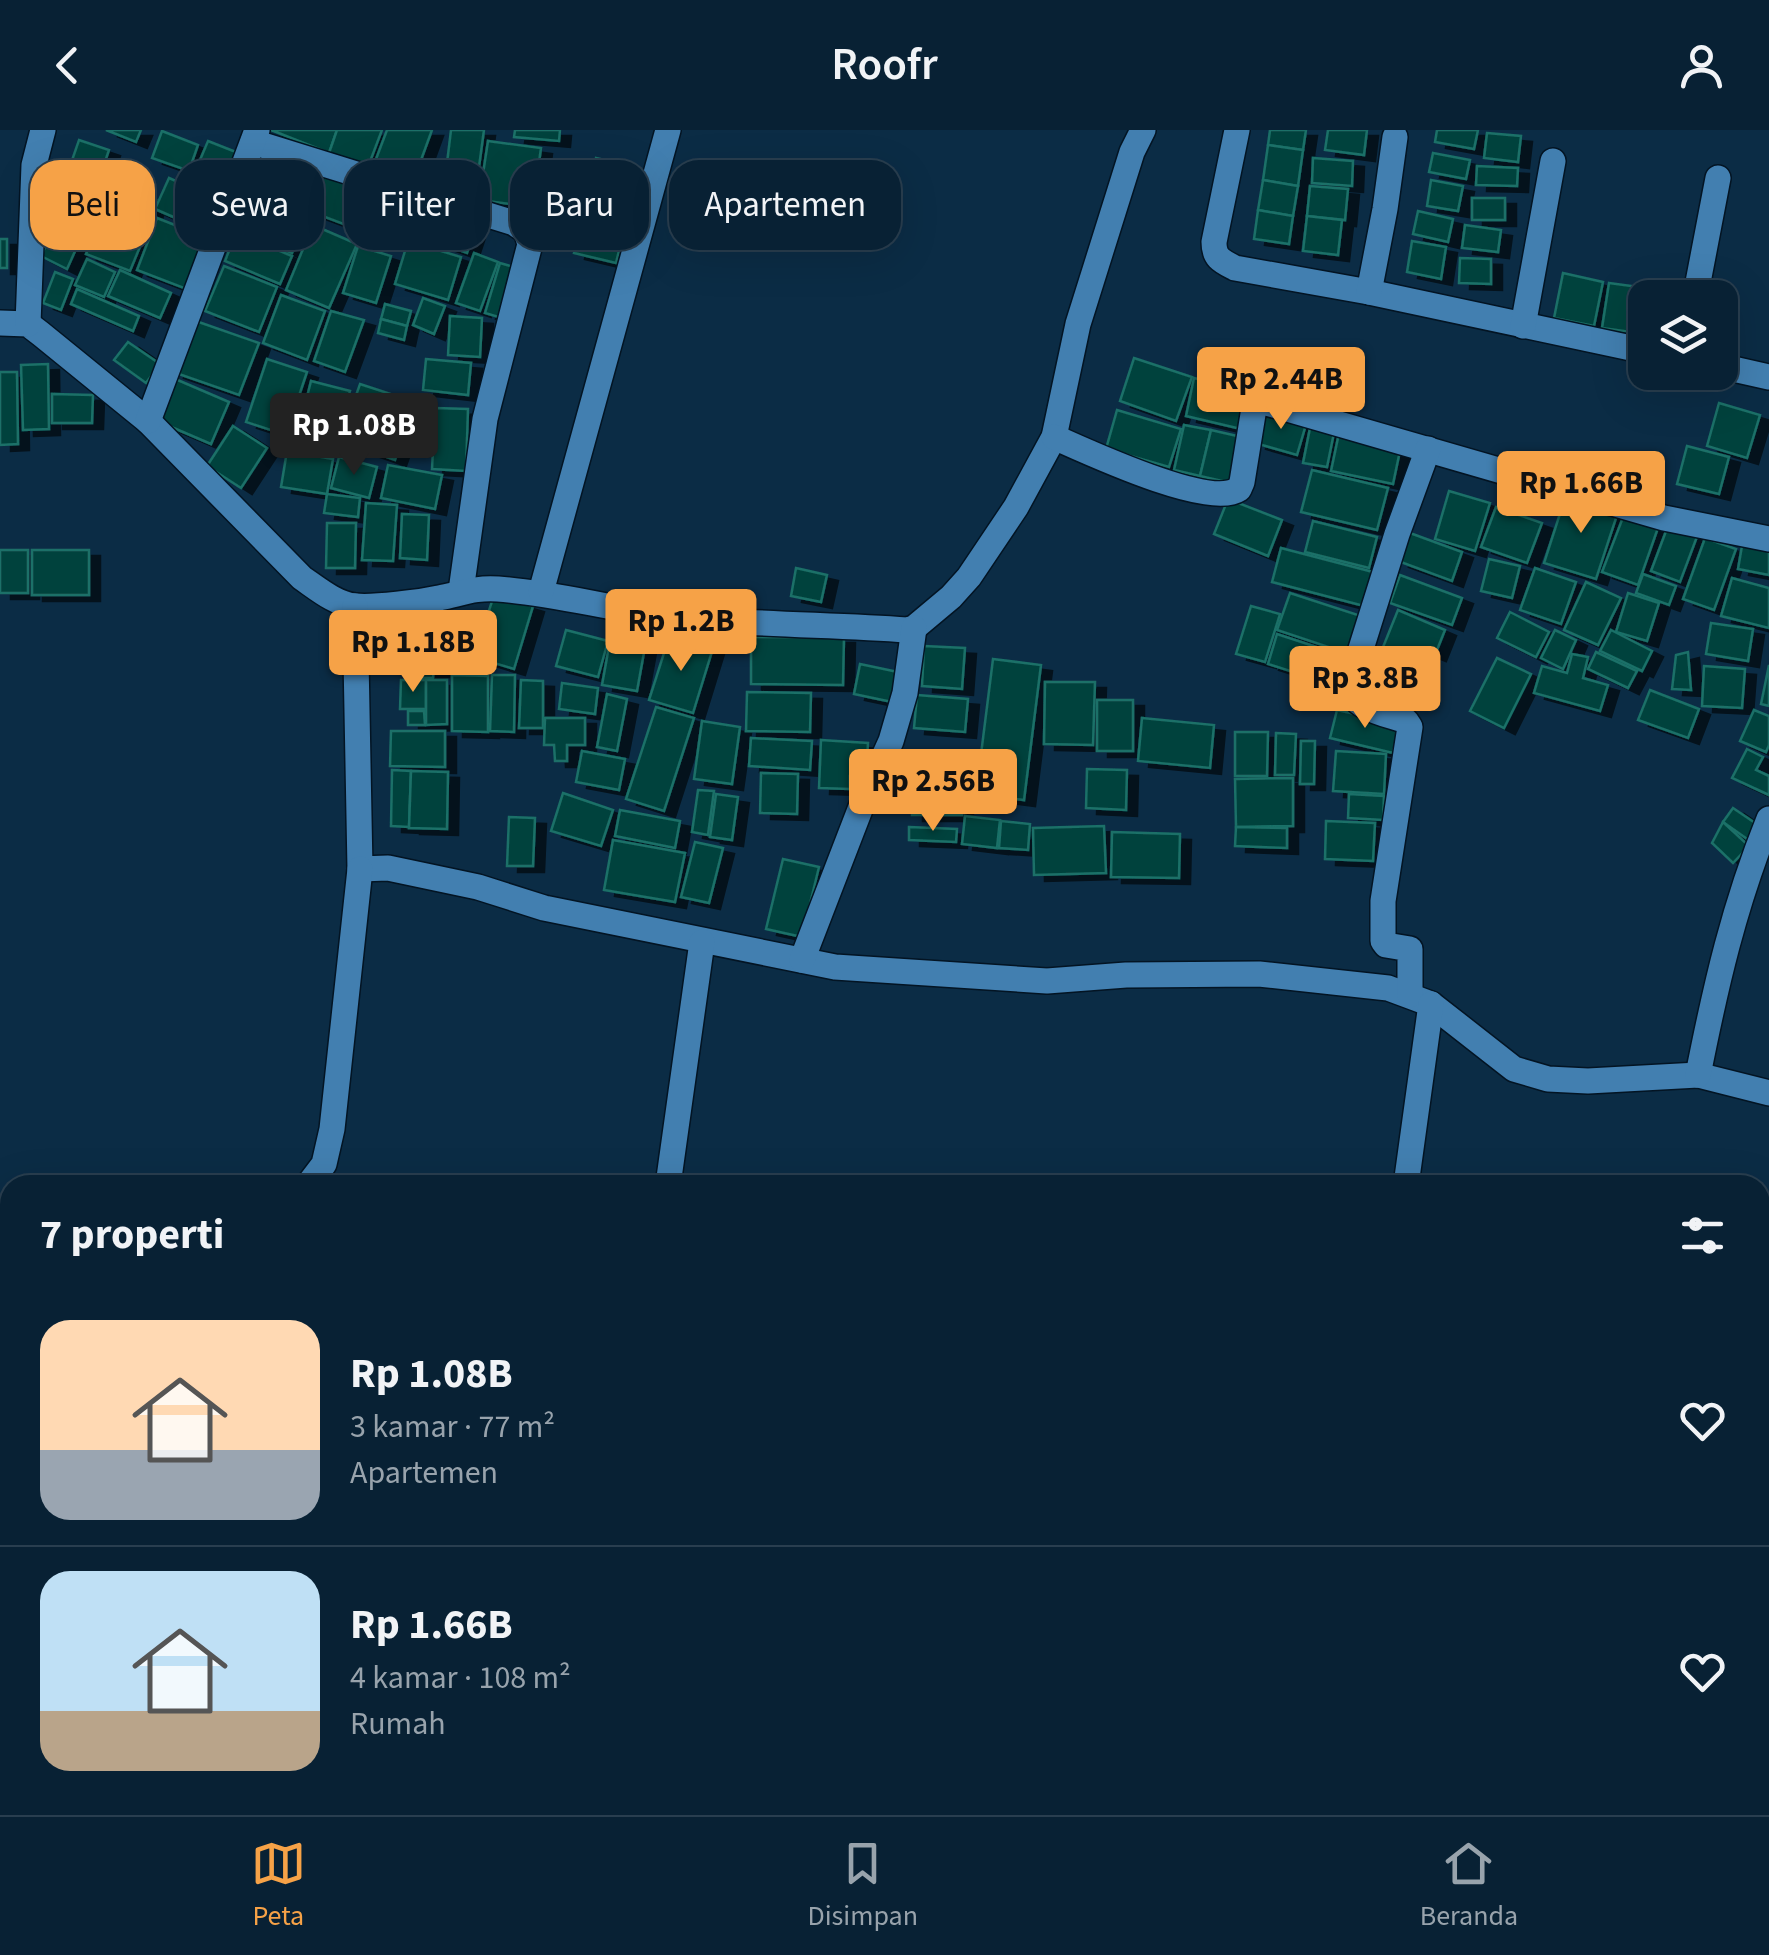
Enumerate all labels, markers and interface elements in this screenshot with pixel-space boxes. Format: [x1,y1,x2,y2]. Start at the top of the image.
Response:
text: Roofr [831,33,938,97]
icon: back [40,38,95,93]
icon: person [1674,38,1729,93]
chip: Beli [30,160,155,250]
chip: Sewa [175,160,324,250]
chip: Filter [344,160,490,250]
chip: Baru [510,160,649,250]
chip: Apartemen [669,160,901,250]
map controls [1628,280,1738,390]
button: layers [1628,280,1738,390]
pin: Rp 2.44B [1178,347,1384,432]
text: Rp 2.44B [1219,356,1343,402]
pin: Rp 1.08B [251,393,457,478]
text: Rp 1.08B [292,402,416,448]
pin: Rp 1.66B [1478,451,1684,536]
text: Rp 1.66B [1519,460,1643,506]
pin: Rp 1.2B [589,589,773,674]
text: Rp 1.2B [627,598,735,644]
pin: Rp 1.18B [310,610,516,695]
text: Rp 1.18B [351,619,475,665]
pin: Rp 3.8B [1273,646,1457,731]
text: Rp 3.8B [1311,655,1419,701]
pin: Rp 2.56B [830,749,1036,834]
text: Rp 2.56B [871,758,995,804]
text: 7 properti [40,1205,224,1265]
icon: filters [1675,1208,1730,1263]
text: Rp 1.08B [350,1344,513,1404]
icon: home [120,1360,240,1480]
icon: heart [1675,1393,1730,1448]
text: 3 kamar · 77 m² [350,1404,555,1450]
text: Apartemen [350,1450,498,1496]
text: Rp 1.66B [350,1595,513,1655]
icon: home [120,1611,240,1731]
icon: heart [1675,1644,1730,1699]
text: 4 kamar · 108 m² [350,1655,571,1701]
text: Rumah [350,1701,446,1747]
tab: Peta [251,1836,306,1936]
tab: Disimpan [807,1836,918,1936]
tab: Beranda [1420,1836,1518,1936]

